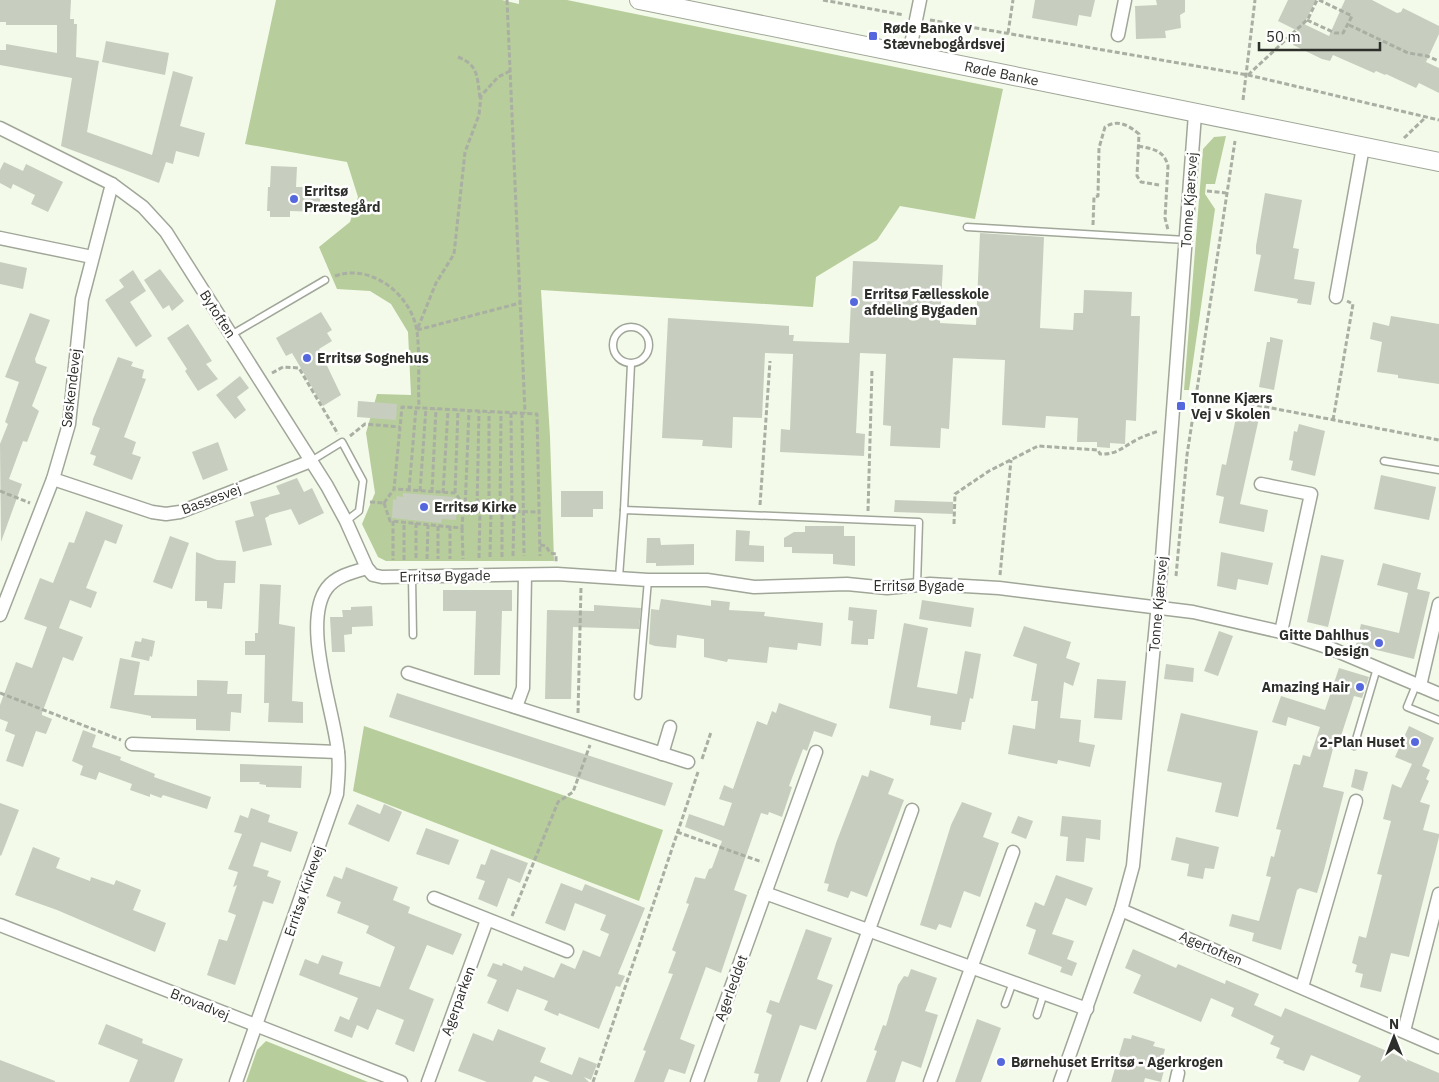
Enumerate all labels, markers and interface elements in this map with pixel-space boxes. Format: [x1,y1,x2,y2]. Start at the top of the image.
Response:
place label: Røde Banke v Stævnebogårdsvej [883,19,1005,53]
scale bar [1259,20,1380,52]
text: 50 m [1266,27,1301,46]
marker: Røde Banke v Stævnebogårdsvej [867,30,879,42]
street label: Røde Banke [963,57,1041,90]
street label: Tonne Kjærsvej [1177,151,1201,249]
place label: Erritsø Præstegård [304,182,381,216]
marker: Erritsø Præstegård [288,193,300,205]
place label: Erritsø Fællesskole afdeling Bygaden [864,285,989,319]
street label: Bytoften [196,287,240,341]
marker: Erritsø Fællesskole afdeling Bygaden [848,296,860,308]
street label: Søskendevej [57,348,85,428]
place label: Erritsø Sognehus [317,349,429,367]
marker: Erritsø Sognehus [301,352,313,364]
place label: Tonne Kjærs Vej v Skolen [1191,389,1273,423]
marker: Tonne Kjærs Vej v Skolen [1175,400,1187,412]
street label: Bassesvej [179,479,243,519]
place label: Erritsø Kirke [434,498,517,516]
marker: Erritsø Kirke [418,501,430,513]
street label: Tonne Kjærsvej [1145,555,1171,653]
street label: Erritsø Bygade [399,566,491,586]
street label: Erritsø Bygade [873,577,965,595]
place label: Gitte Dahlhus Design [1279,626,1369,660]
marker: Gitte Dahlhus Design [1373,637,1385,649]
place label: Amazing Hair [1262,678,1350,696]
marker: Amazing Hair [1354,681,1366,693]
place label: 2-Plan Huset [1319,733,1405,751]
marker: 2-Plan Huset [1409,736,1421,748]
street label: Erritsø Kirkevej [280,843,328,939]
street label: Agertoften [1177,927,1245,969]
street label: Agerleddet [711,952,751,1024]
street label: Agerparken [437,964,479,1038]
street label: Brovadvej [168,984,232,1024]
north arrow [1369,1012,1419,1062]
text: N [1389,1015,1399,1033]
place label: Børnehuset Erritsø - Agerkrogen [1011,1053,1223,1071]
marker: Børnehuset Erritsø - Agerkrogen [995,1056,1007,1068]

